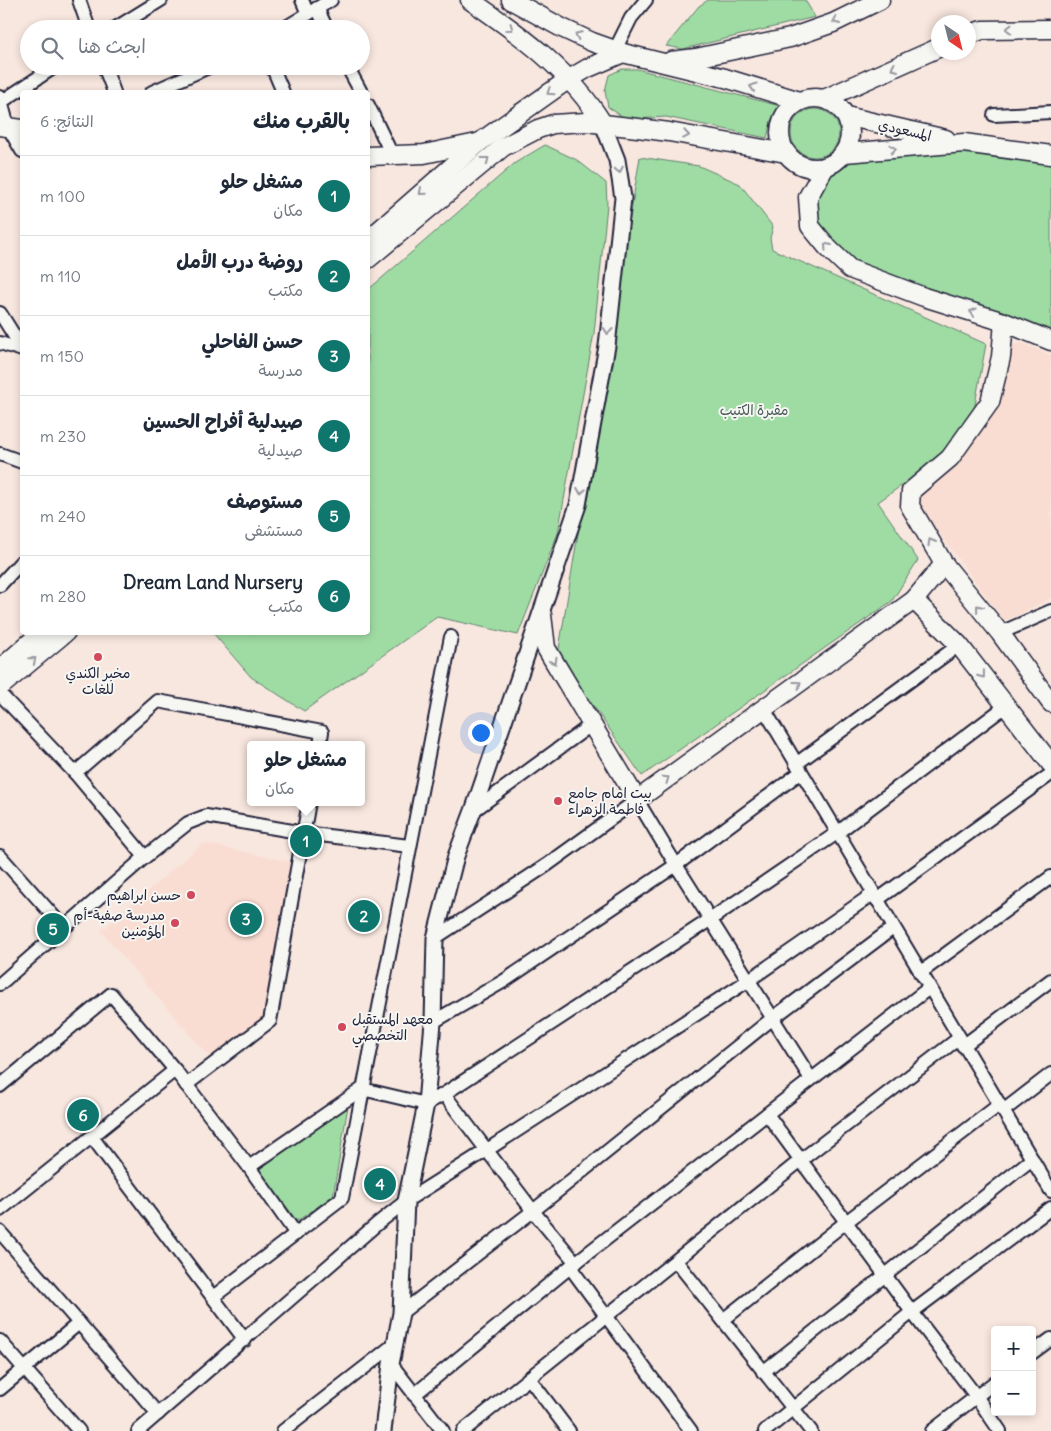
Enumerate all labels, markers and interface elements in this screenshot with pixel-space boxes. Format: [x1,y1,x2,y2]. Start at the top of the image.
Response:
one-way arrow [832,15,841,26]
north arrow [931,15,976,60]
search box [20,20,370,75]
one-way arrow [504,22,514,31]
one-way arrow [1005,24,1012,34]
one-way arrow [574,31,583,42]
icon: search [38,34,66,62]
text: ابحث هنا [78,34,146,58]
one-way arrow [890,62,899,73]
one-way arrow [749,82,758,92]
one-way arrow [546,86,556,95]
text: بالقرب منك [253,107,350,134]
text: النتائج: 6 [40,111,94,131]
street label: المسعودي [876,115,933,147]
one-way arrow [681,129,690,139]
one-way arrow [889,143,897,154]
one-way arrow [480,158,489,166]
one-way arrow [613,165,624,174]
text: مشغل حلو [221,169,303,193]
text: 100 m [40,186,85,206]
text: 1 [331,186,337,206]
one-way arrow [418,186,427,195]
text: مكان [273,200,303,220]
one-way arrow [824,243,833,252]
text: روضة درب الأمل [176,249,303,273]
text: 110 m [40,266,81,286]
text: 2 [330,266,338,286]
text: مكتب [268,280,303,300]
one-way arrow [969,308,977,318]
one-way arrow [603,327,614,335]
text: حسن الفاحلي [202,329,303,353]
text: 150 m [40,346,84,366]
text: 3 [329,346,339,366]
text: مدرسة [258,360,303,380]
park label: مقبرة الكتيب [720,401,788,419]
text: صيدلية أفراح الحسين [143,409,303,433]
text: 230 m [40,426,86,446]
text: 4 [329,426,339,446]
text: صيدلية [258,440,303,460]
one-way arrow [576,487,586,496]
text: مستوصف [227,489,303,513]
text: 240 m [40,506,86,526]
text: 5 [329,506,339,526]
text: مستشفى [244,520,303,540]
one-way arrow [927,539,937,548]
text: Dream Land Nursery [123,570,303,594]
text: 280 m [40,586,86,606]
text: 6 [329,586,339,606]
text: مكتب [268,596,303,616]
one-way arrow [977,605,985,614]
marker: مخبر الكندي للغات [92,651,104,663]
one-way arrow [547,656,557,665]
one-way arrow [27,657,36,665]
place label: مخبر الكندي للغات [66,664,130,698]
one-way arrow [976,669,984,678]
one-way arrow [792,681,802,690]
your location [468,720,494,746]
popup [247,741,365,806]
text: مشغل حلو [265,747,347,771]
one-way arrow [660,776,670,785]
text: مكان [265,778,295,798]
place label: بيت امام جامع فاطمة الزهراء [568,784,652,818]
marker: بيت امام جامع فاطمة الزهراء [552,795,564,807]
pin: 1 [290,822,322,860]
place label: حسن ابراهيم [107,886,181,906]
marker: حسن ابراهيم [185,889,197,901]
pin: 2 [348,897,380,935]
pin: 3 [230,900,262,938]
place label: مدرسة صفية-أم المؤمنين [73,906,165,940]
pin: 5 [37,910,69,948]
marker: مدرسة صفية-أم المؤمنين [169,917,181,929]
place label: معهد المستقبل التخصصي [352,1010,433,1048]
marker: معهد المستقبل التخصصي [336,1021,348,1033]
pin: 6 [67,1096,99,1134]
pin: 4 [364,1165,396,1203]
map controls [991,1326,1036,1416]
button: + [991,1326,1036,1371]
button: − [991,1371,1036,1416]

